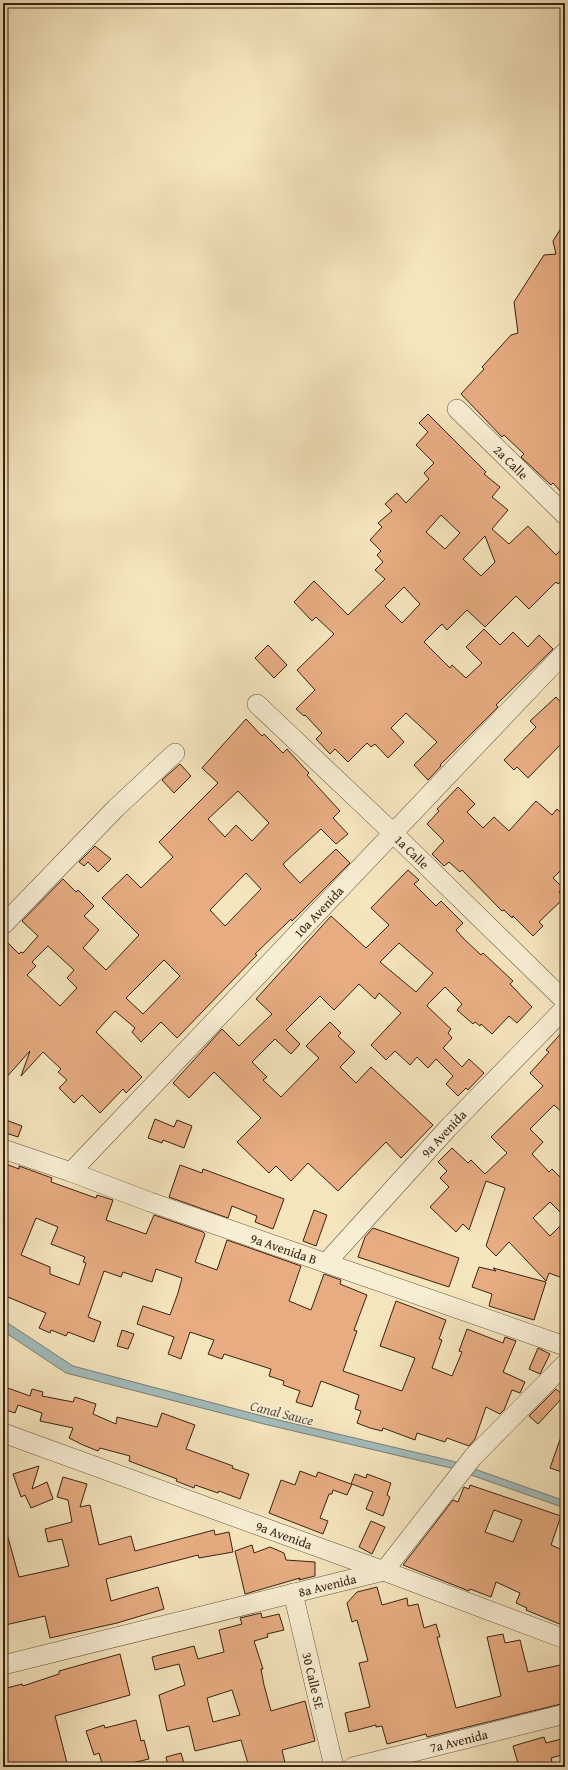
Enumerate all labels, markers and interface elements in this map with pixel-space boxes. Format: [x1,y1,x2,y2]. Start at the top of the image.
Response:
street label: 2a Calle [490,441,533,484]
street label: 1a Calle [390,830,434,873]
street label: 10a Avenida [289,881,348,942]
street label: 9a Avenida [417,1105,471,1161]
street label: 9a Avenida B [248,1228,320,1269]
water label: Canal Sauce [248,1396,316,1431]
street label: 9a Avenida [253,1516,316,1554]
street label: 8a Avenida [296,1569,359,1601]
street label: 30 Calle SE [298,1650,330,1711]
street label: 7a Avenida [428,1724,490,1757]

